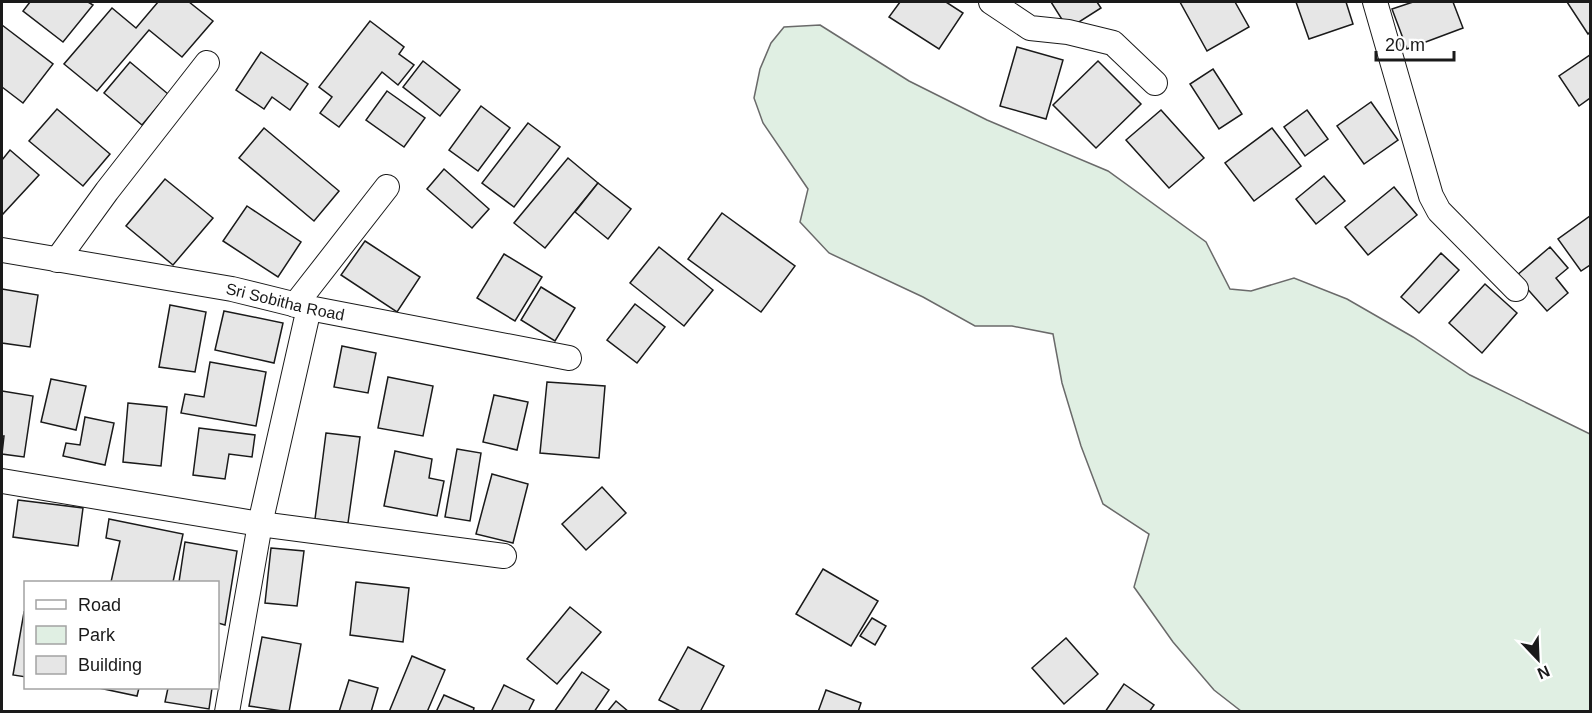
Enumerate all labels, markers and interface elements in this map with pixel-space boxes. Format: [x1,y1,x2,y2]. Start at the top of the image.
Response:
scale bar [1376,24,1454,62]
text: 20 m [1385,35,1425,55]
street label: Sri Sobitha Road [225,280,346,324]
legend [24,581,219,689]
text: Road [78,595,121,615]
text: Park [78,625,116,645]
north arrow [1508,629,1568,689]
text: Building [78,655,142,675]
text: N [1535,662,1552,682]

